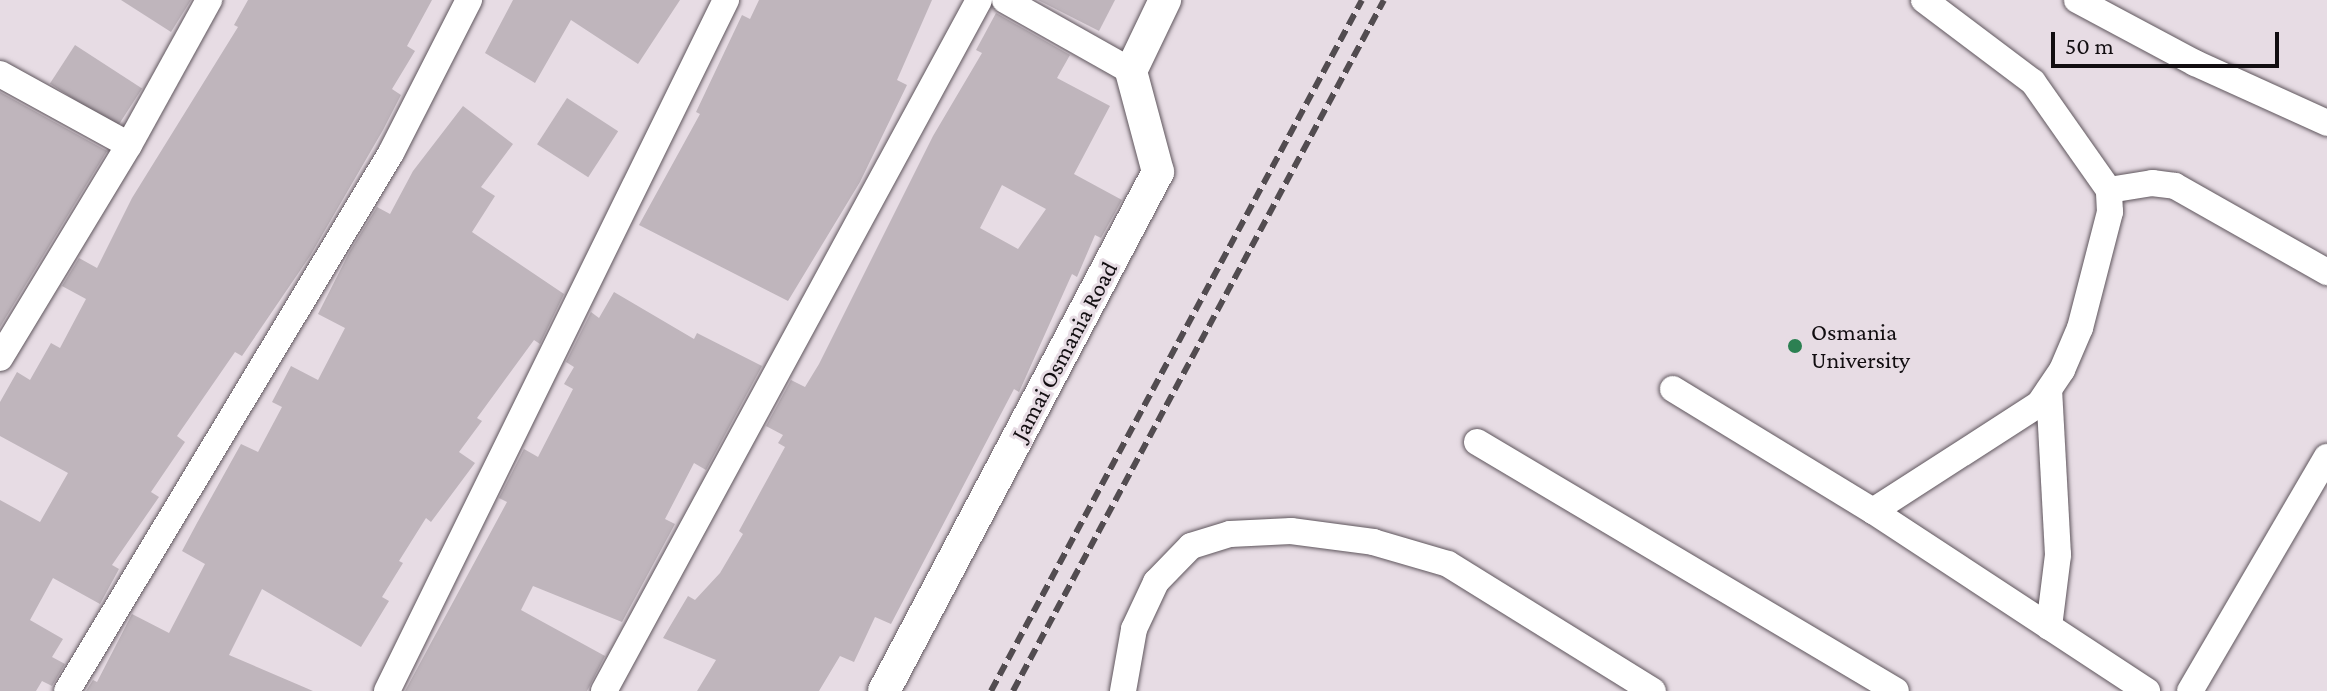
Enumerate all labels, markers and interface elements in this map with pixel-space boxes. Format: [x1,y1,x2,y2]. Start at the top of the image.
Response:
scale bar [2055,16,2283,66]
text: 50 m [2065,32,2114,59]
street label: Jamai Osmania Road [1005,257,1123,445]
place label: Osmania University [1811,318,1910,374]
marker: Osmania University [1786,337,1804,355]

